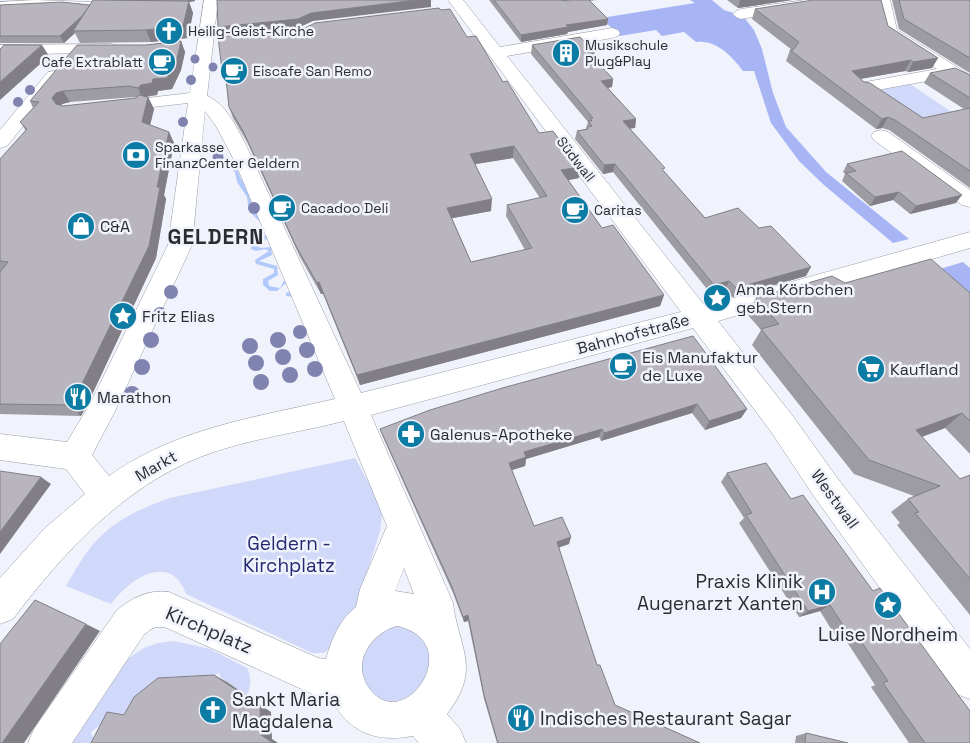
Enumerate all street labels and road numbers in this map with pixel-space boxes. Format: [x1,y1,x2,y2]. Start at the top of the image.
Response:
street label: Südwall [553,133,599,185]
street label: Bahnhofstraße [574,309,692,359]
street label: Markt [131,446,181,486]
street label: Westwall [806,465,864,533]
street label: Kirchplatz [162,601,256,659]

